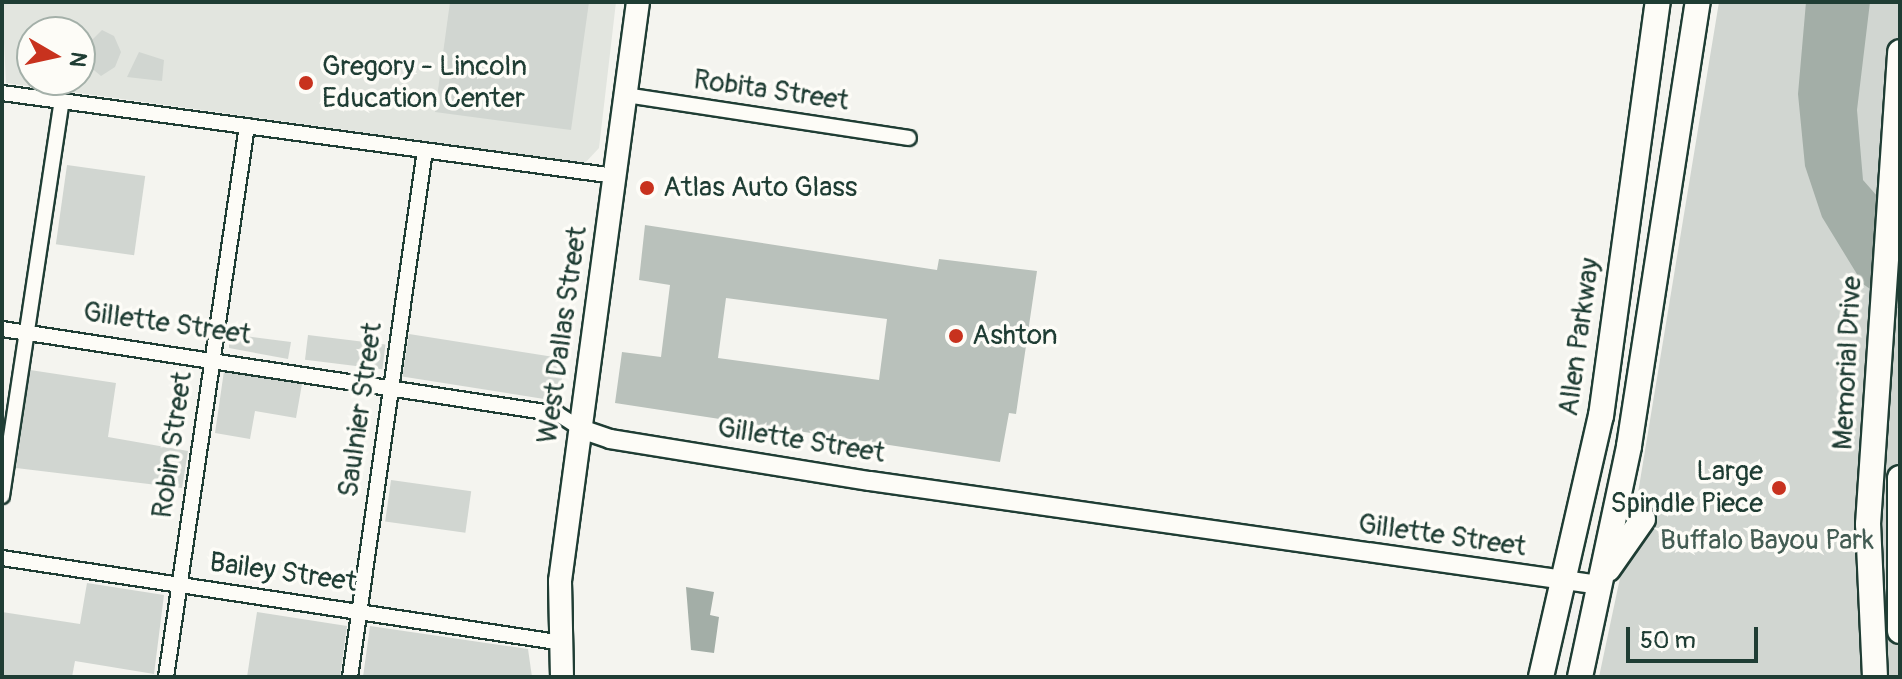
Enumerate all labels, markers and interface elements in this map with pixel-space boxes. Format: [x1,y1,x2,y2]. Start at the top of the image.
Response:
north arrow [16,16,96,96]
text: N [63,50,93,69]
place label: Gregory - Lincoln Education Center [322,50,527,116]
street label: Robita Street [691,63,851,119]
marker: Gregory - Lincoln Education Center [297,74,315,92]
place label: Atlas Auto Glass [663,171,857,205]
marker: Atlas Auto Glass [638,179,656,197]
street label: West Dallas Street [531,224,595,446]
street label: Allen Parkway [1552,256,1608,418]
street label: Memorial Drive [1827,275,1869,451]
street label: Gillette Street [81,296,253,352]
place label: Ashton [972,319,1058,353]
street label: Saulnier Street [332,320,390,500]
marker: Ashton [947,327,965,345]
street label: Robin Street [146,370,200,520]
street label: Gillette Street [715,411,887,471]
place label: Large Spindle Piece [1610,455,1763,521]
marker: Large Spindle Piece [1770,479,1788,497]
street label: Gillette Street [1356,508,1528,564]
park label: Buffalo Bayou Park [1660,524,1874,558]
street label: Bailey Street [207,546,359,600]
scale bar [1630,611,1762,661]
text: 50 m [1640,626,1696,655]

